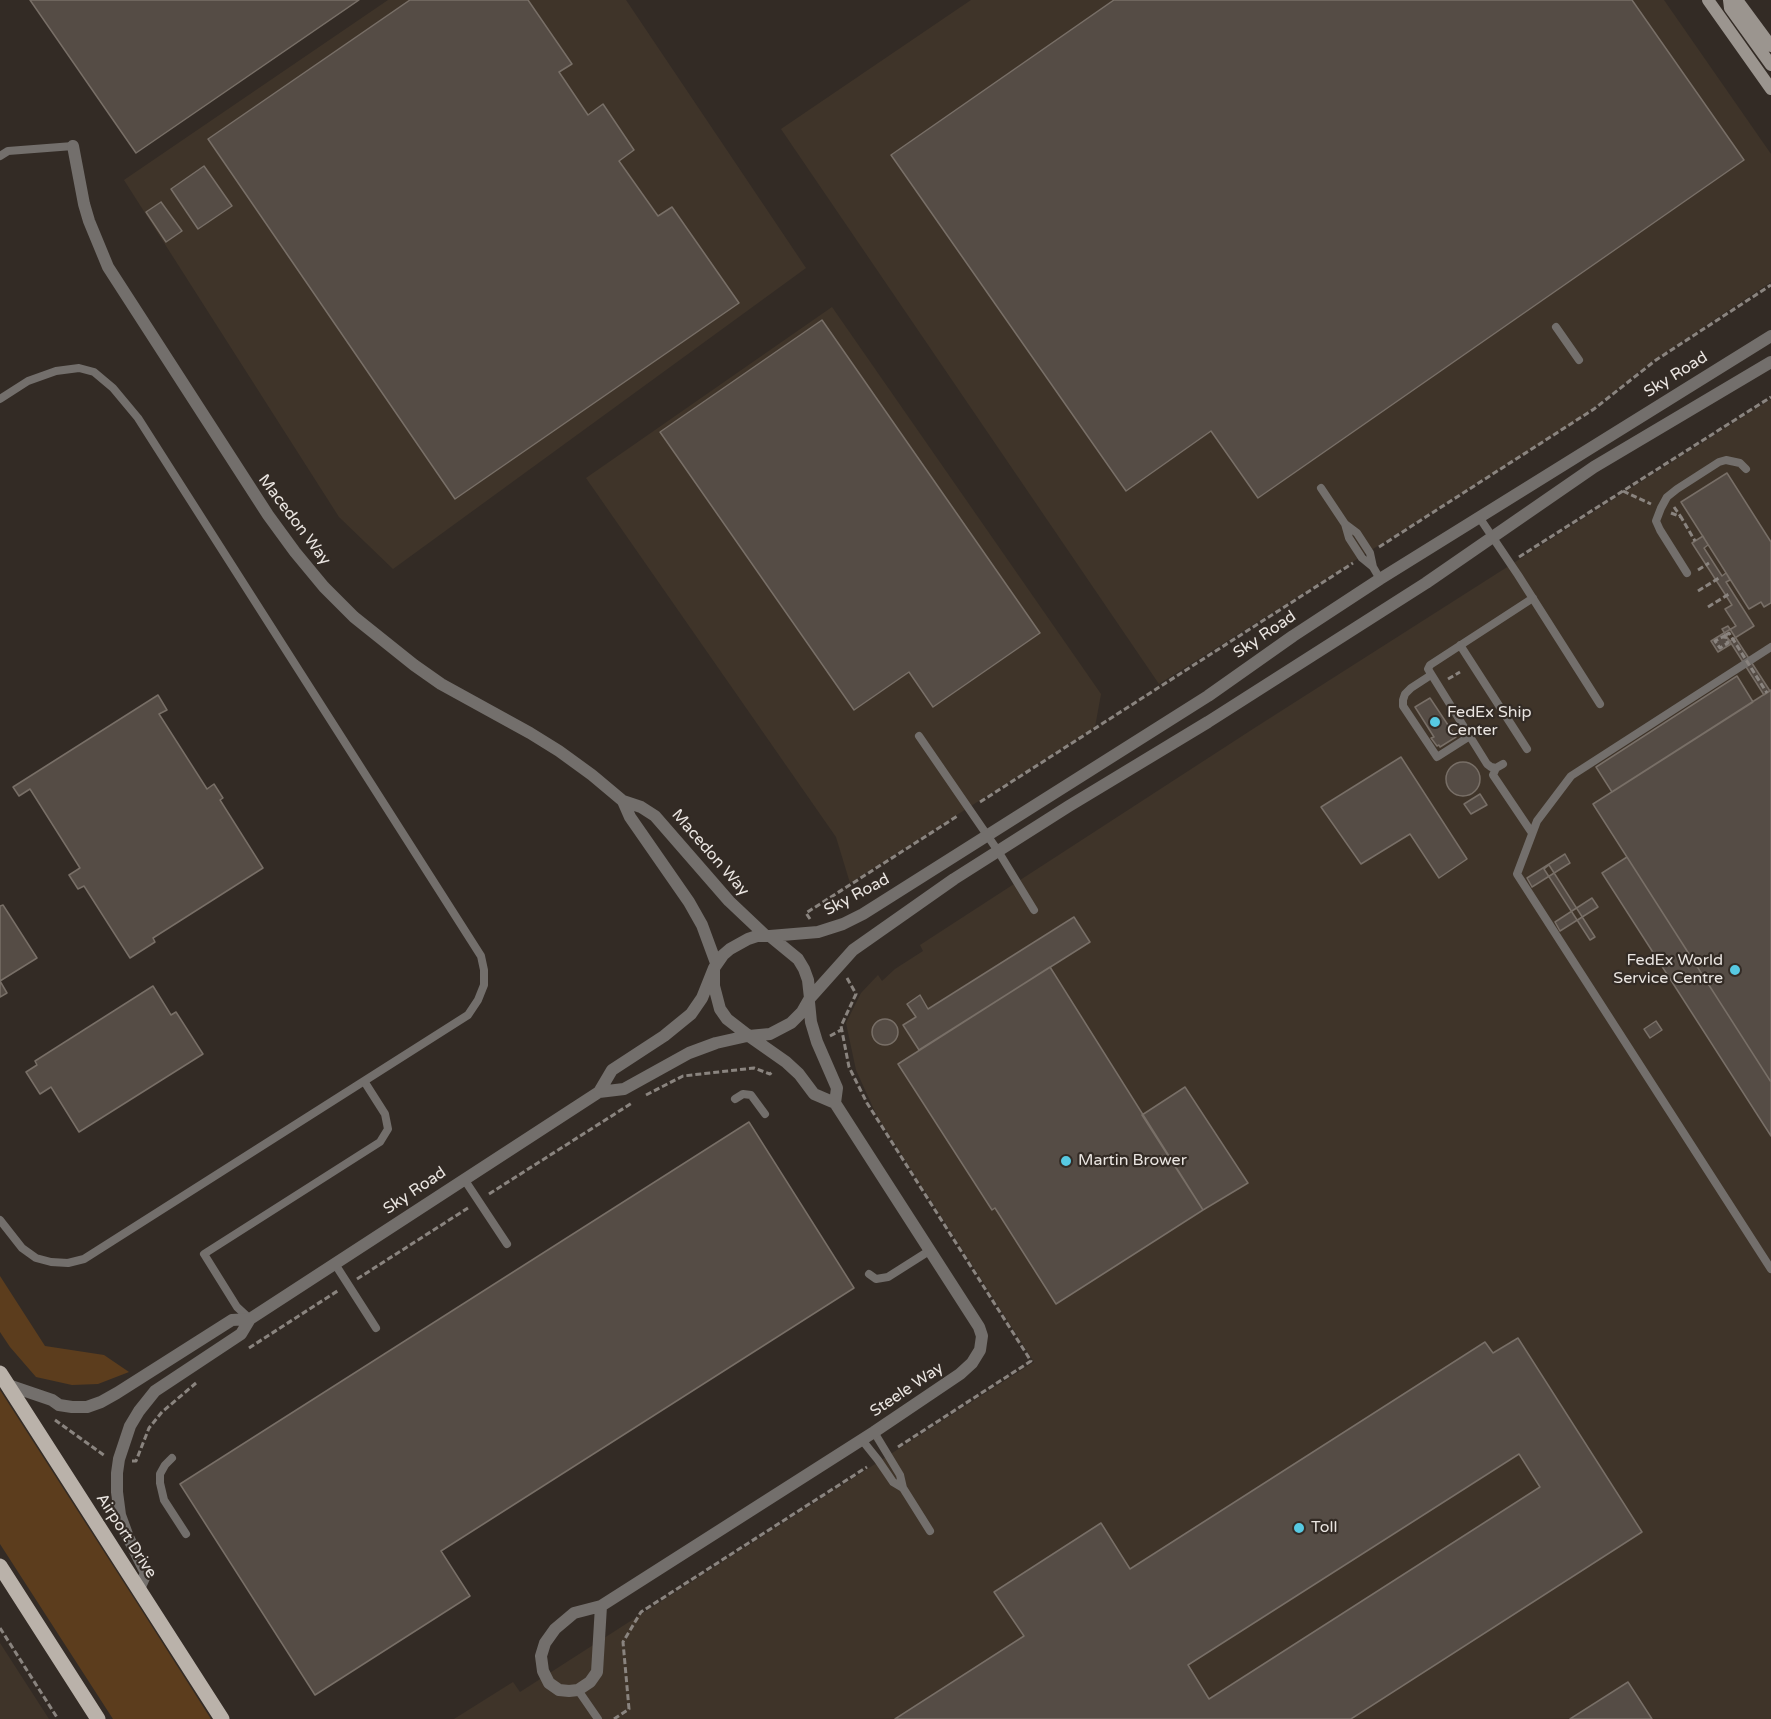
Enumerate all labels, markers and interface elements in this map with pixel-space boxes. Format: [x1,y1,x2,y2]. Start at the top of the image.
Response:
street label: Sky Road [1641,348,1711,402]
street label: Macedon Way [254,471,334,569]
street label: Sky Road [1230,607,1300,663]
place label: FedEx Ship Center [1447,703,1532,741]
marker: FedEx Ship Center [1428,715,1442,729]
street label: Macedon Way [667,806,753,900]
street label: Sky Road [821,870,893,920]
place label: FedEx World Service Centre [1613,951,1723,989]
marker: FedEx World Service Centre [1728,963,1742,977]
place label: Martin Brower [1078,1151,1187,1171]
marker: Martin Brower [1059,1154,1073,1168]
street label: Sky Road [380,1163,450,1219]
street label: Steele Way [867,1359,947,1421]
street label: Airport Drive [91,1490,161,1582]
place label: Toll [1311,1518,1337,1538]
marker: Toll [1292,1521,1306,1535]

